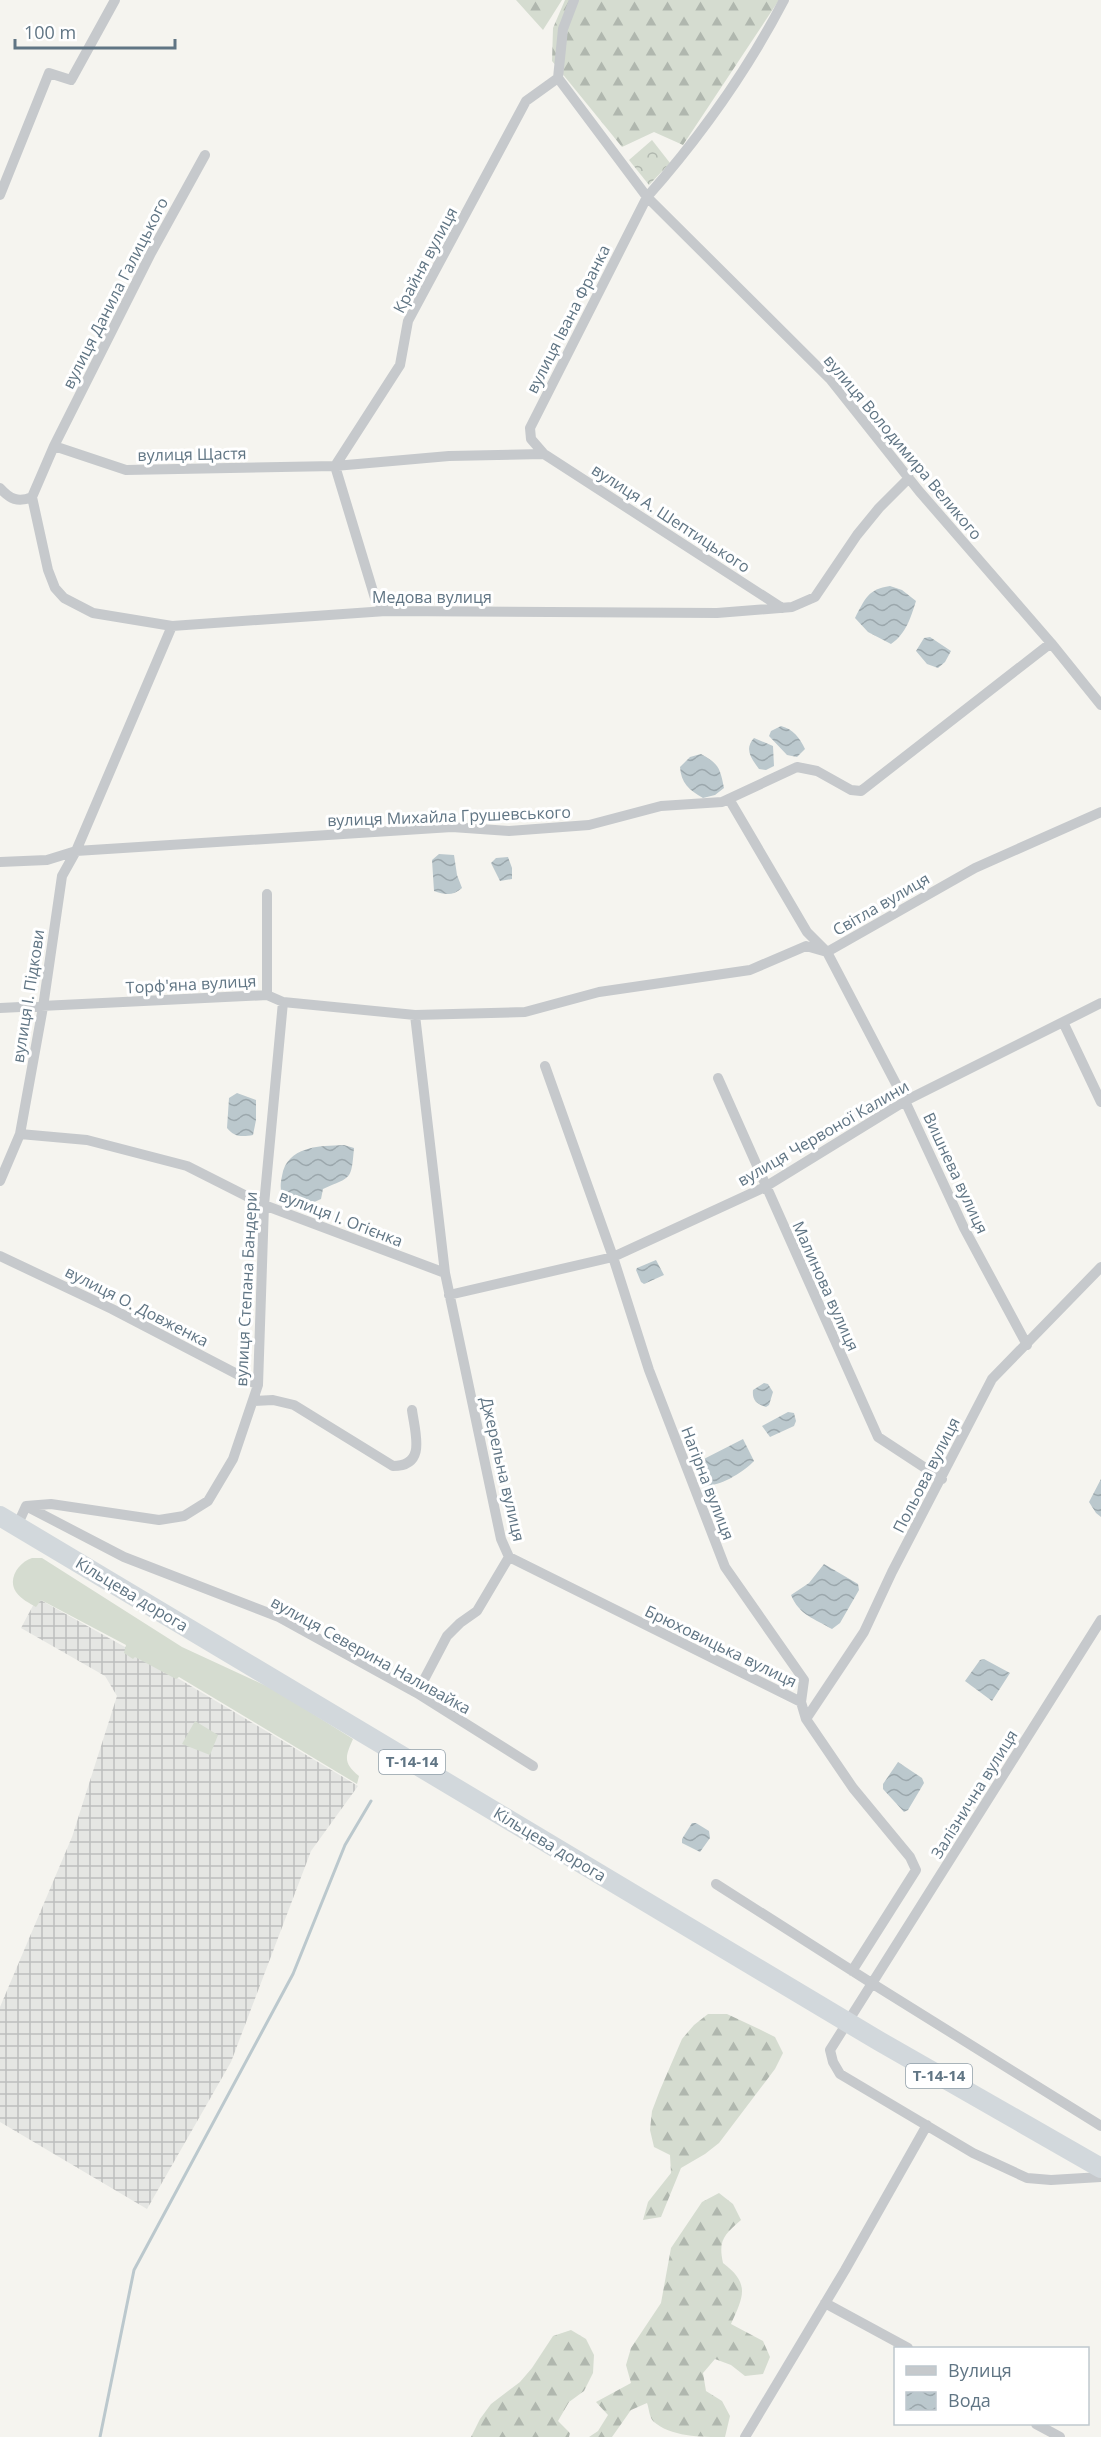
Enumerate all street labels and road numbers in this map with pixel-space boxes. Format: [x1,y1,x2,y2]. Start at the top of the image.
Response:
street label: вулиця Данила Галицького [57,193,173,393]
street label: Крайня вулиця [388,203,462,317]
street label: вулиця Івана Франка [521,241,615,397]
street label: вулиця Володимира Великого [819,350,987,544]
street label: вулиця Щастя [137,442,247,466]
street label: вулиця А. Шептицького [587,458,755,578]
street label: Медова вулиця [372,586,492,608]
street label: вулиця Михайла Грушевського [327,801,571,831]
street label: Світла вулиця [829,867,933,941]
street label: вулиця І. Підкови [7,928,49,1064]
street label: Торф'яна вулиця [125,970,257,998]
street label: вулиця Червоної Калини [733,1075,913,1191]
street label: Вишнева вулиця [918,1109,994,1237]
street label: вулиця І. Огієнка [276,1184,406,1252]
street label: вулиця Степана Бандери [230,1191,262,1387]
street label: Малинова вулиця [787,1218,865,1354]
street label: вулиця О. Довженка [62,1260,212,1352]
street label: Джерельна вулиця [476,1395,530,1543]
street label: Польова вулиця [887,1413,965,1537]
street label: Нагірна вулиця [676,1423,740,1543]
street label: Кільцева дорога [72,1552,192,1636]
street label: вулиця Северина Наливайка [267,1591,475,1719]
street label: Брюховицька вулиця [641,1600,801,1692]
street label: Залізнична вулиця [926,1726,1022,1862]
road number: Т-14-14 [379,1750,445,1774]
street label: Кільцева дорога [490,1802,610,1886]
road number: Т-14-14 [906,2064,972,2088]

